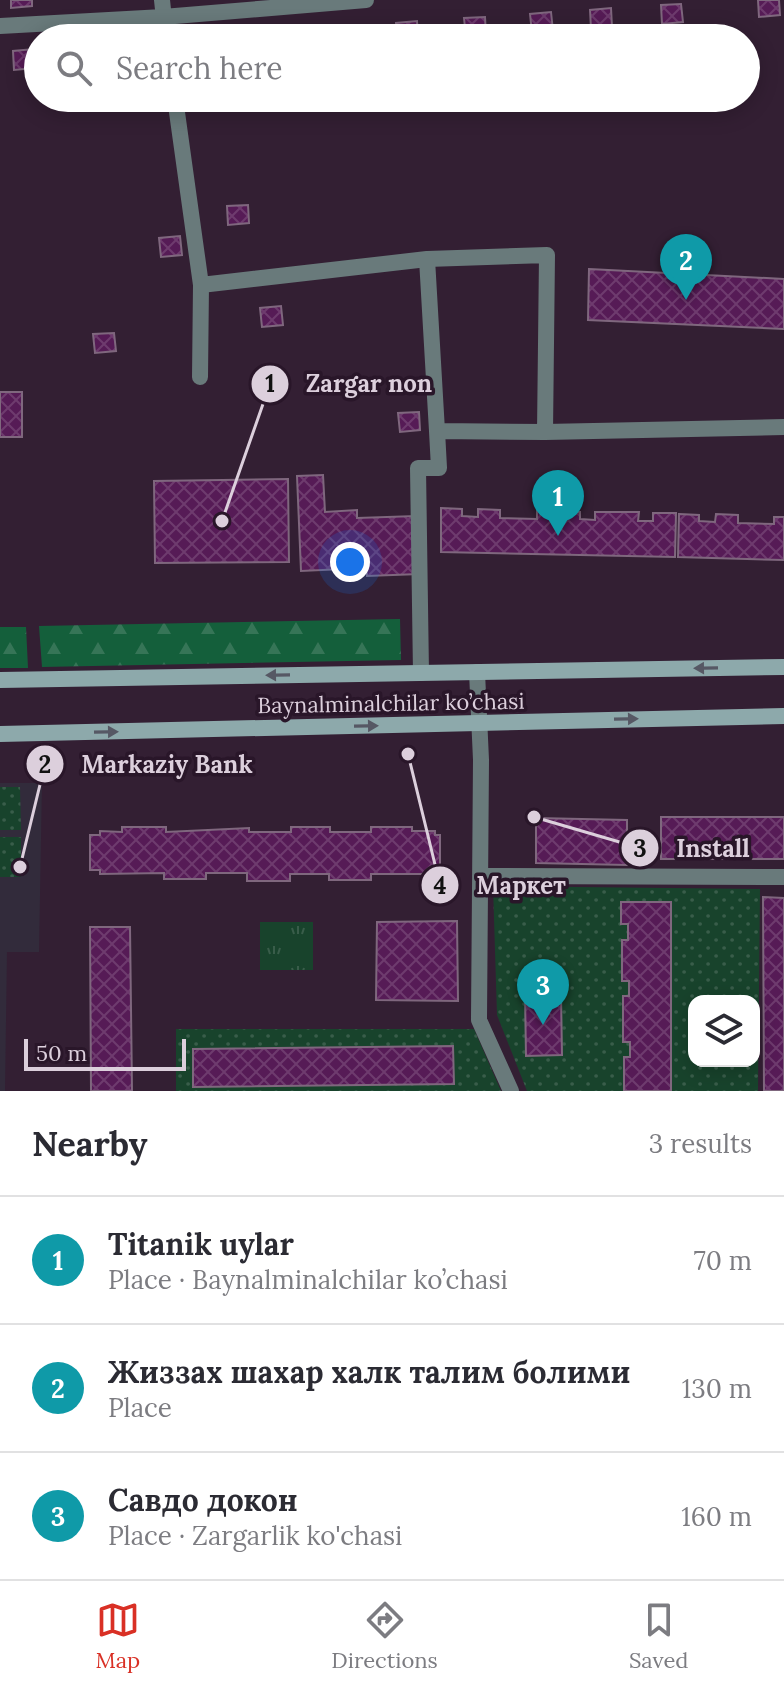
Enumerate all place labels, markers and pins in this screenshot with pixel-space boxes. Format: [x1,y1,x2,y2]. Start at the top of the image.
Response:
pin: 2 [660,234,712,300]
callout: Zargar non [250,360,449,408]
pin: 1 [532,470,584,536]
callout: Markaziy Bank [25,740,269,788]
callout: Install [620,824,766,872]
callout: Маркет [420,861,582,909]
pin: 3 [517,959,569,1025]

